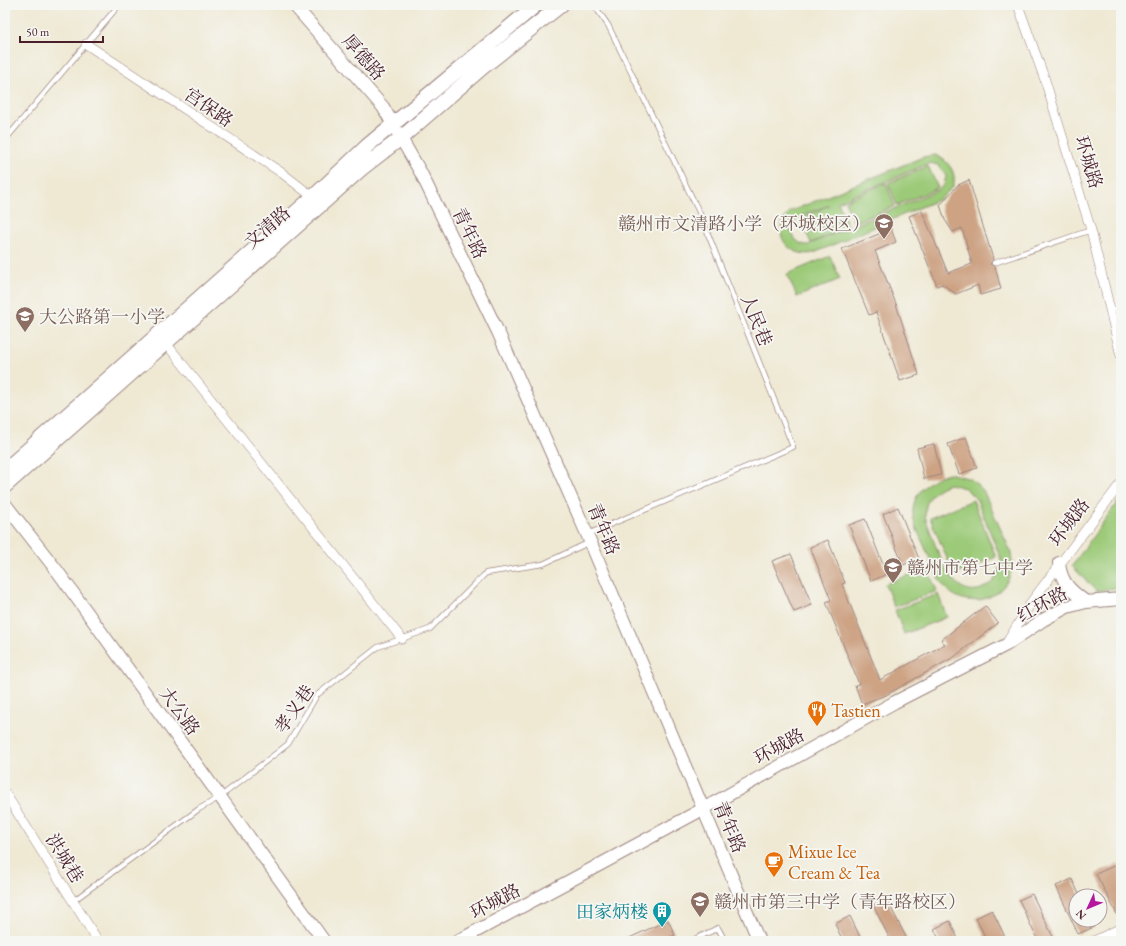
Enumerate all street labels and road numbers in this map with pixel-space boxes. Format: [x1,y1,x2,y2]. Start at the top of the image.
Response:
street label: 厚德路 [338,29,390,85]
street label: 宫保路 [180,82,238,132]
street label: 环城路 [1070,133,1108,191]
street label: 文清路 [239,201,295,253]
street label: 青年路 [448,204,492,262]
street label: 人民巷 [736,291,778,349]
street label: 环城路 [1044,494,1094,550]
street label: 青年路 [583,500,625,558]
street label: 红环路 [1013,581,1071,627]
street label: 孝义巷 [269,680,319,738]
street label: 大公路 [155,682,205,740]
street label: 环城路 [750,723,808,769]
street label: 青年路 [709,798,751,856]
street label: 洪城巷 [41,829,89,887]
street label: 环城路 [466,878,524,924]

